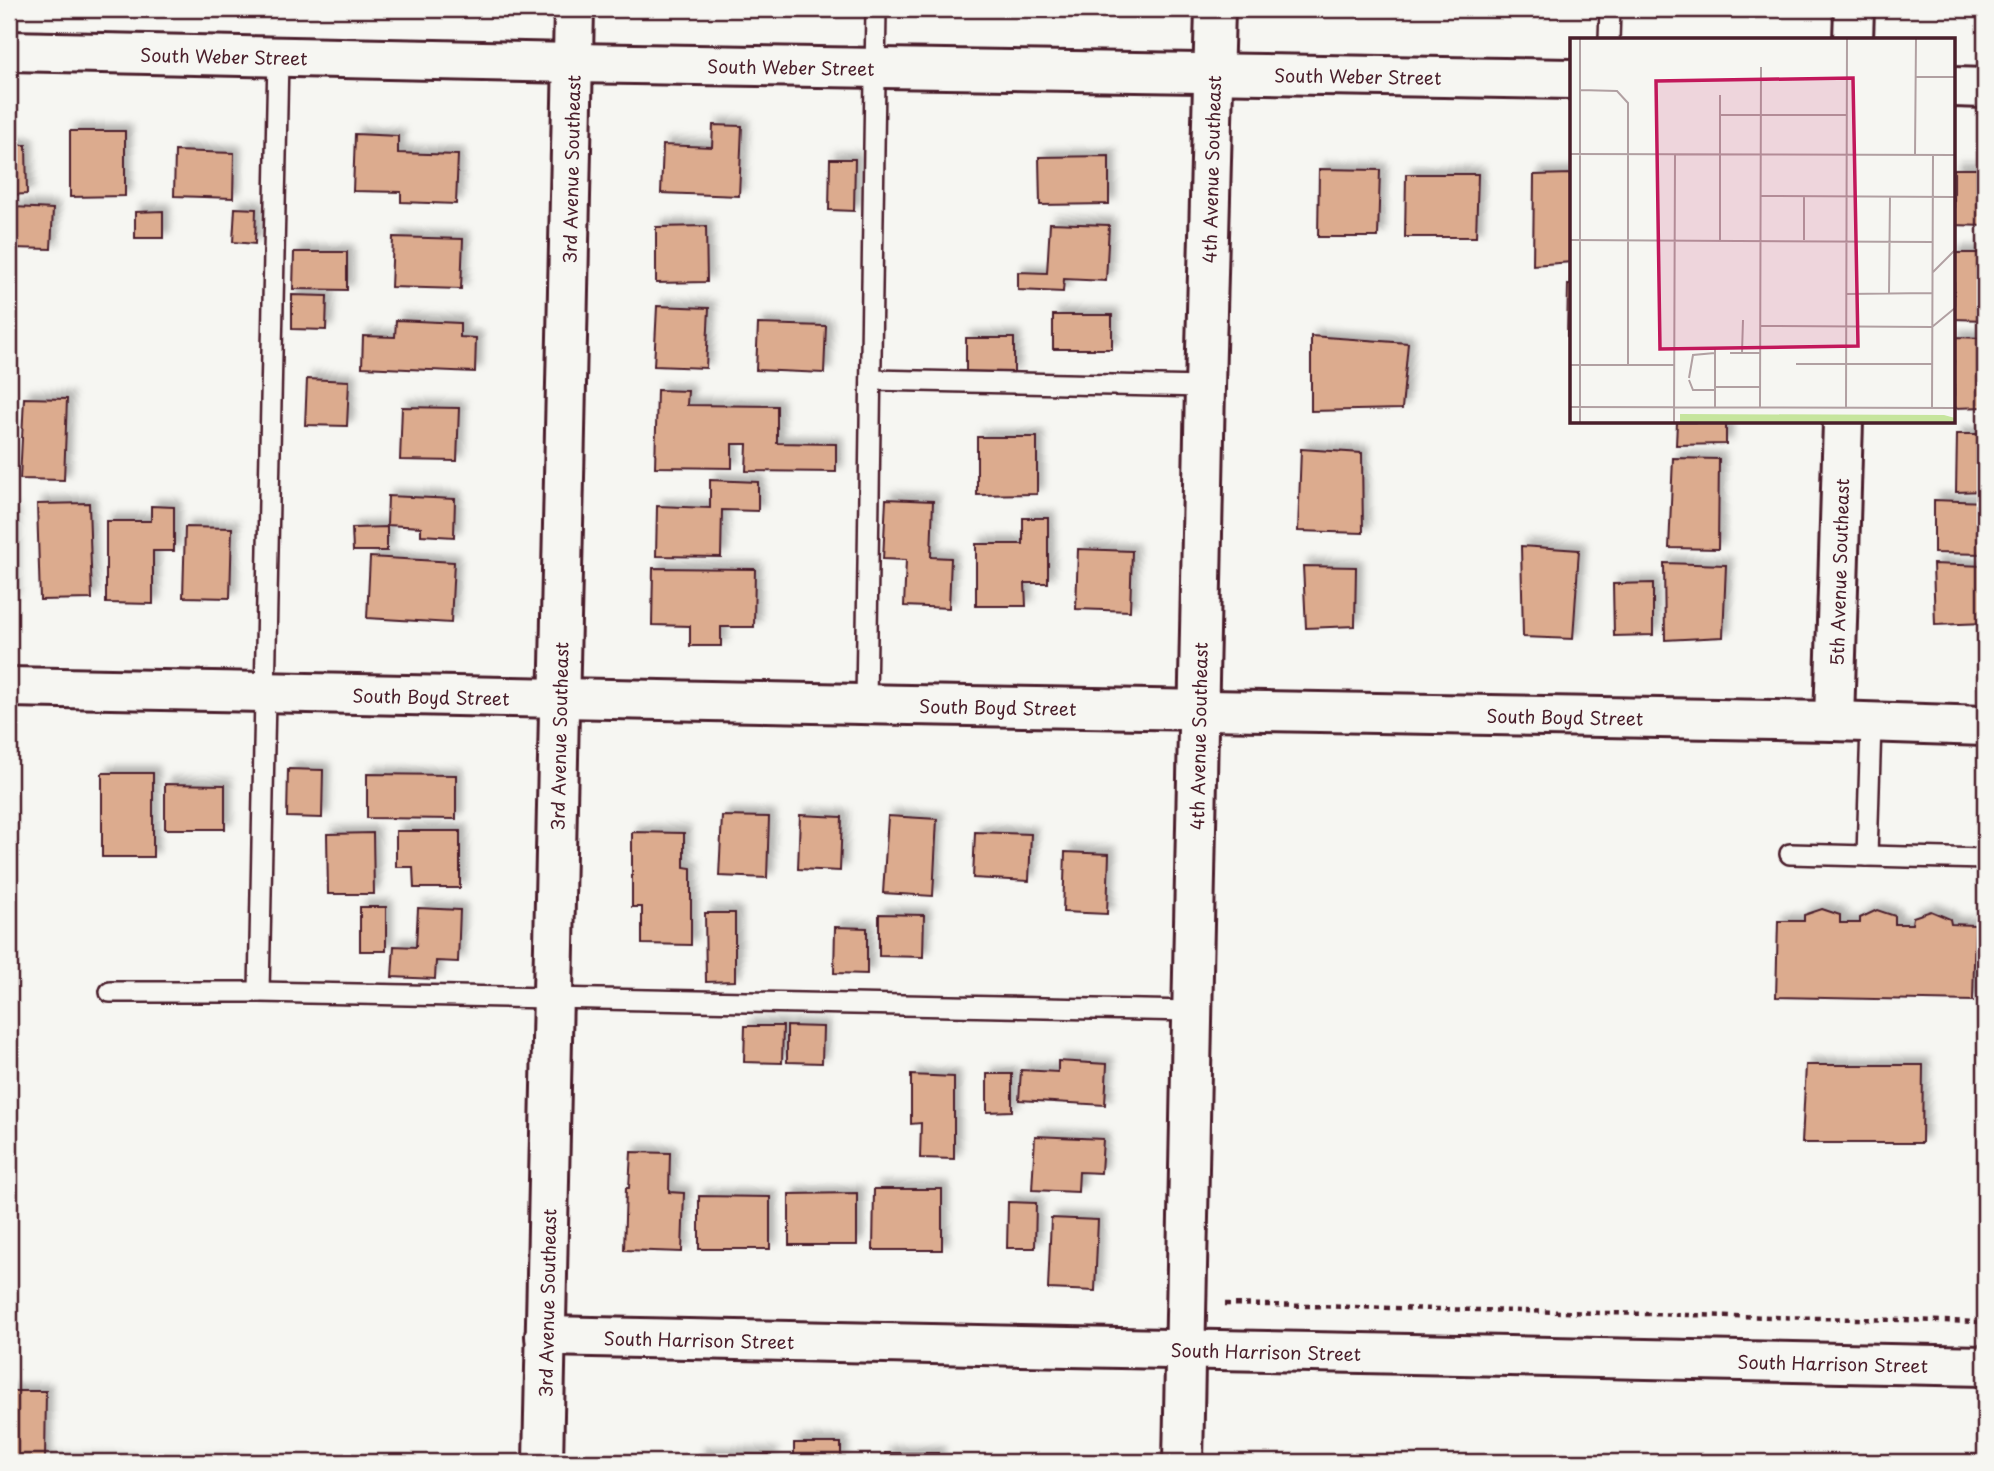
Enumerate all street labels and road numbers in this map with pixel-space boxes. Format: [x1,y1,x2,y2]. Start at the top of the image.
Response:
street label: South Weber Street [140,40,308,71]
street label: South Weber Street [707,52,875,81]
street label: South Weber Street [1274,61,1442,90]
street label: 3rd Avenue Southeast [555,75,586,264]
street label: 4th Avenue Southeast [1195,75,1227,264]
street label: 5th Avenue Southeast [1822,478,1855,666]
street label: 3rd Avenue Southeast [543,641,574,831]
street label: 4th Avenue Southeast [1182,642,1213,830]
street label: South Boyd Street [352,681,510,711]
street label: South Boyd Street [919,692,1077,721]
street label: South Boyd Street [1486,701,1644,731]
street label: 3rd Avenue Southeast [531,1208,562,1398]
street label: South Harrison Street [603,1324,795,1355]
street label: South Harrison Street [1170,1336,1361,1366]
street label: South Harrison Street [1737,1347,1928,1378]

